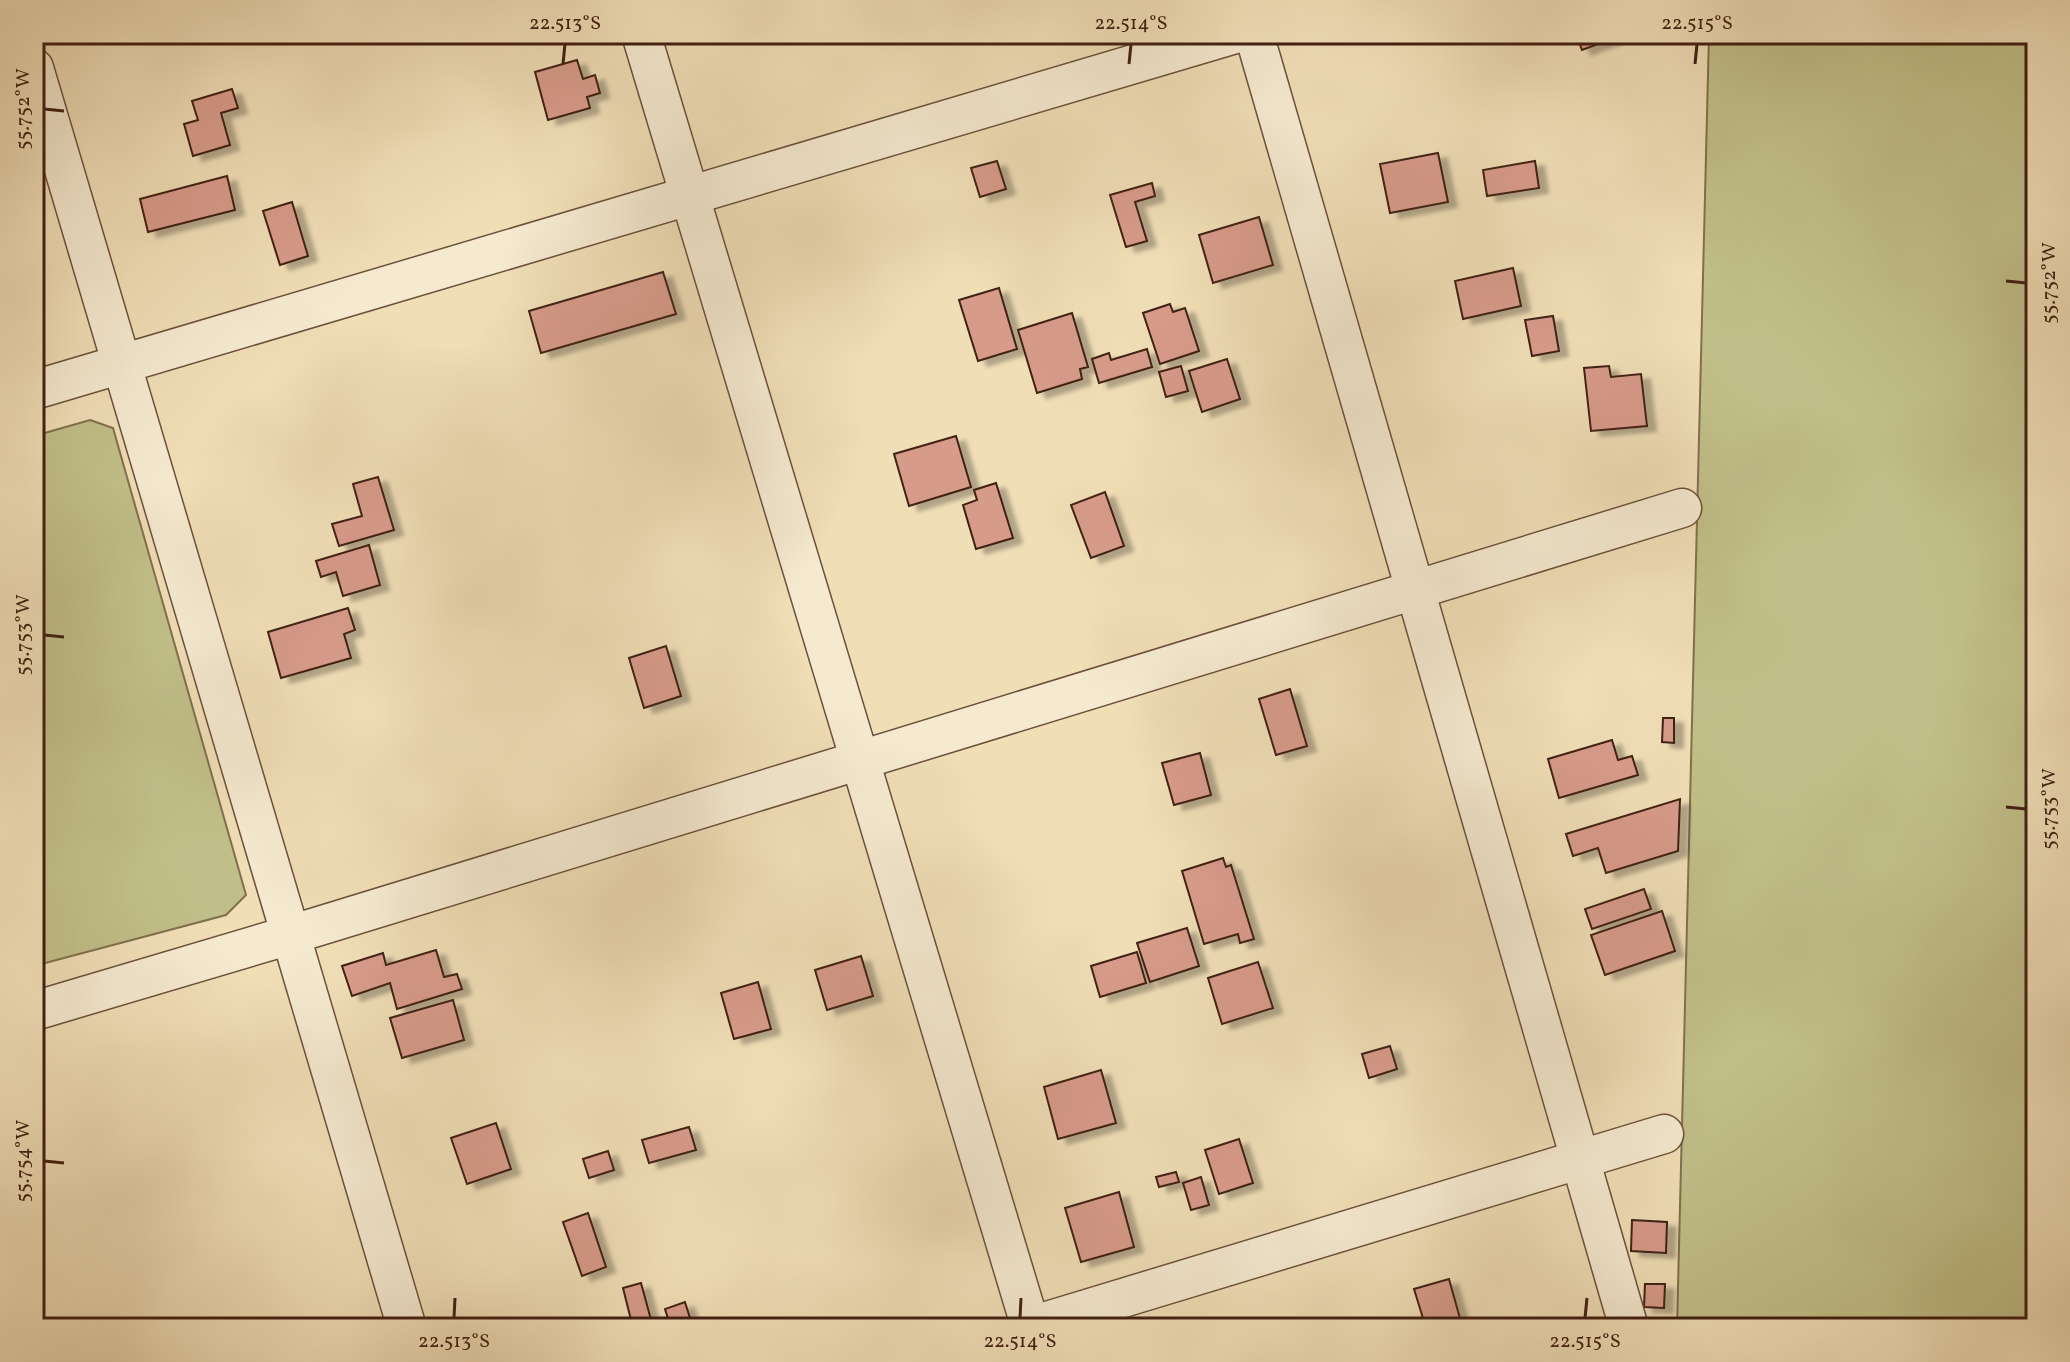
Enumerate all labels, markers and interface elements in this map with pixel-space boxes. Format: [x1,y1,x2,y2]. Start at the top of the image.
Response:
text: 22.513°S [529,10,601,38]
text: 22.514°S [1094,10,1168,38]
text: 22.515°S [1661,10,1733,38]
text: 55.752°W [10,68,38,150]
text: 55.752°W [2036,242,2064,324]
text: 55.753°W [10,594,38,676]
text: 55.753°W [2036,768,2064,850]
text: 55.754°W [10,1120,38,1202]
text: 22.513°S [418,1328,490,1356]
text: 22.514°S [983,1328,1057,1356]
text: 22.515°S [1549,1328,1621,1356]

